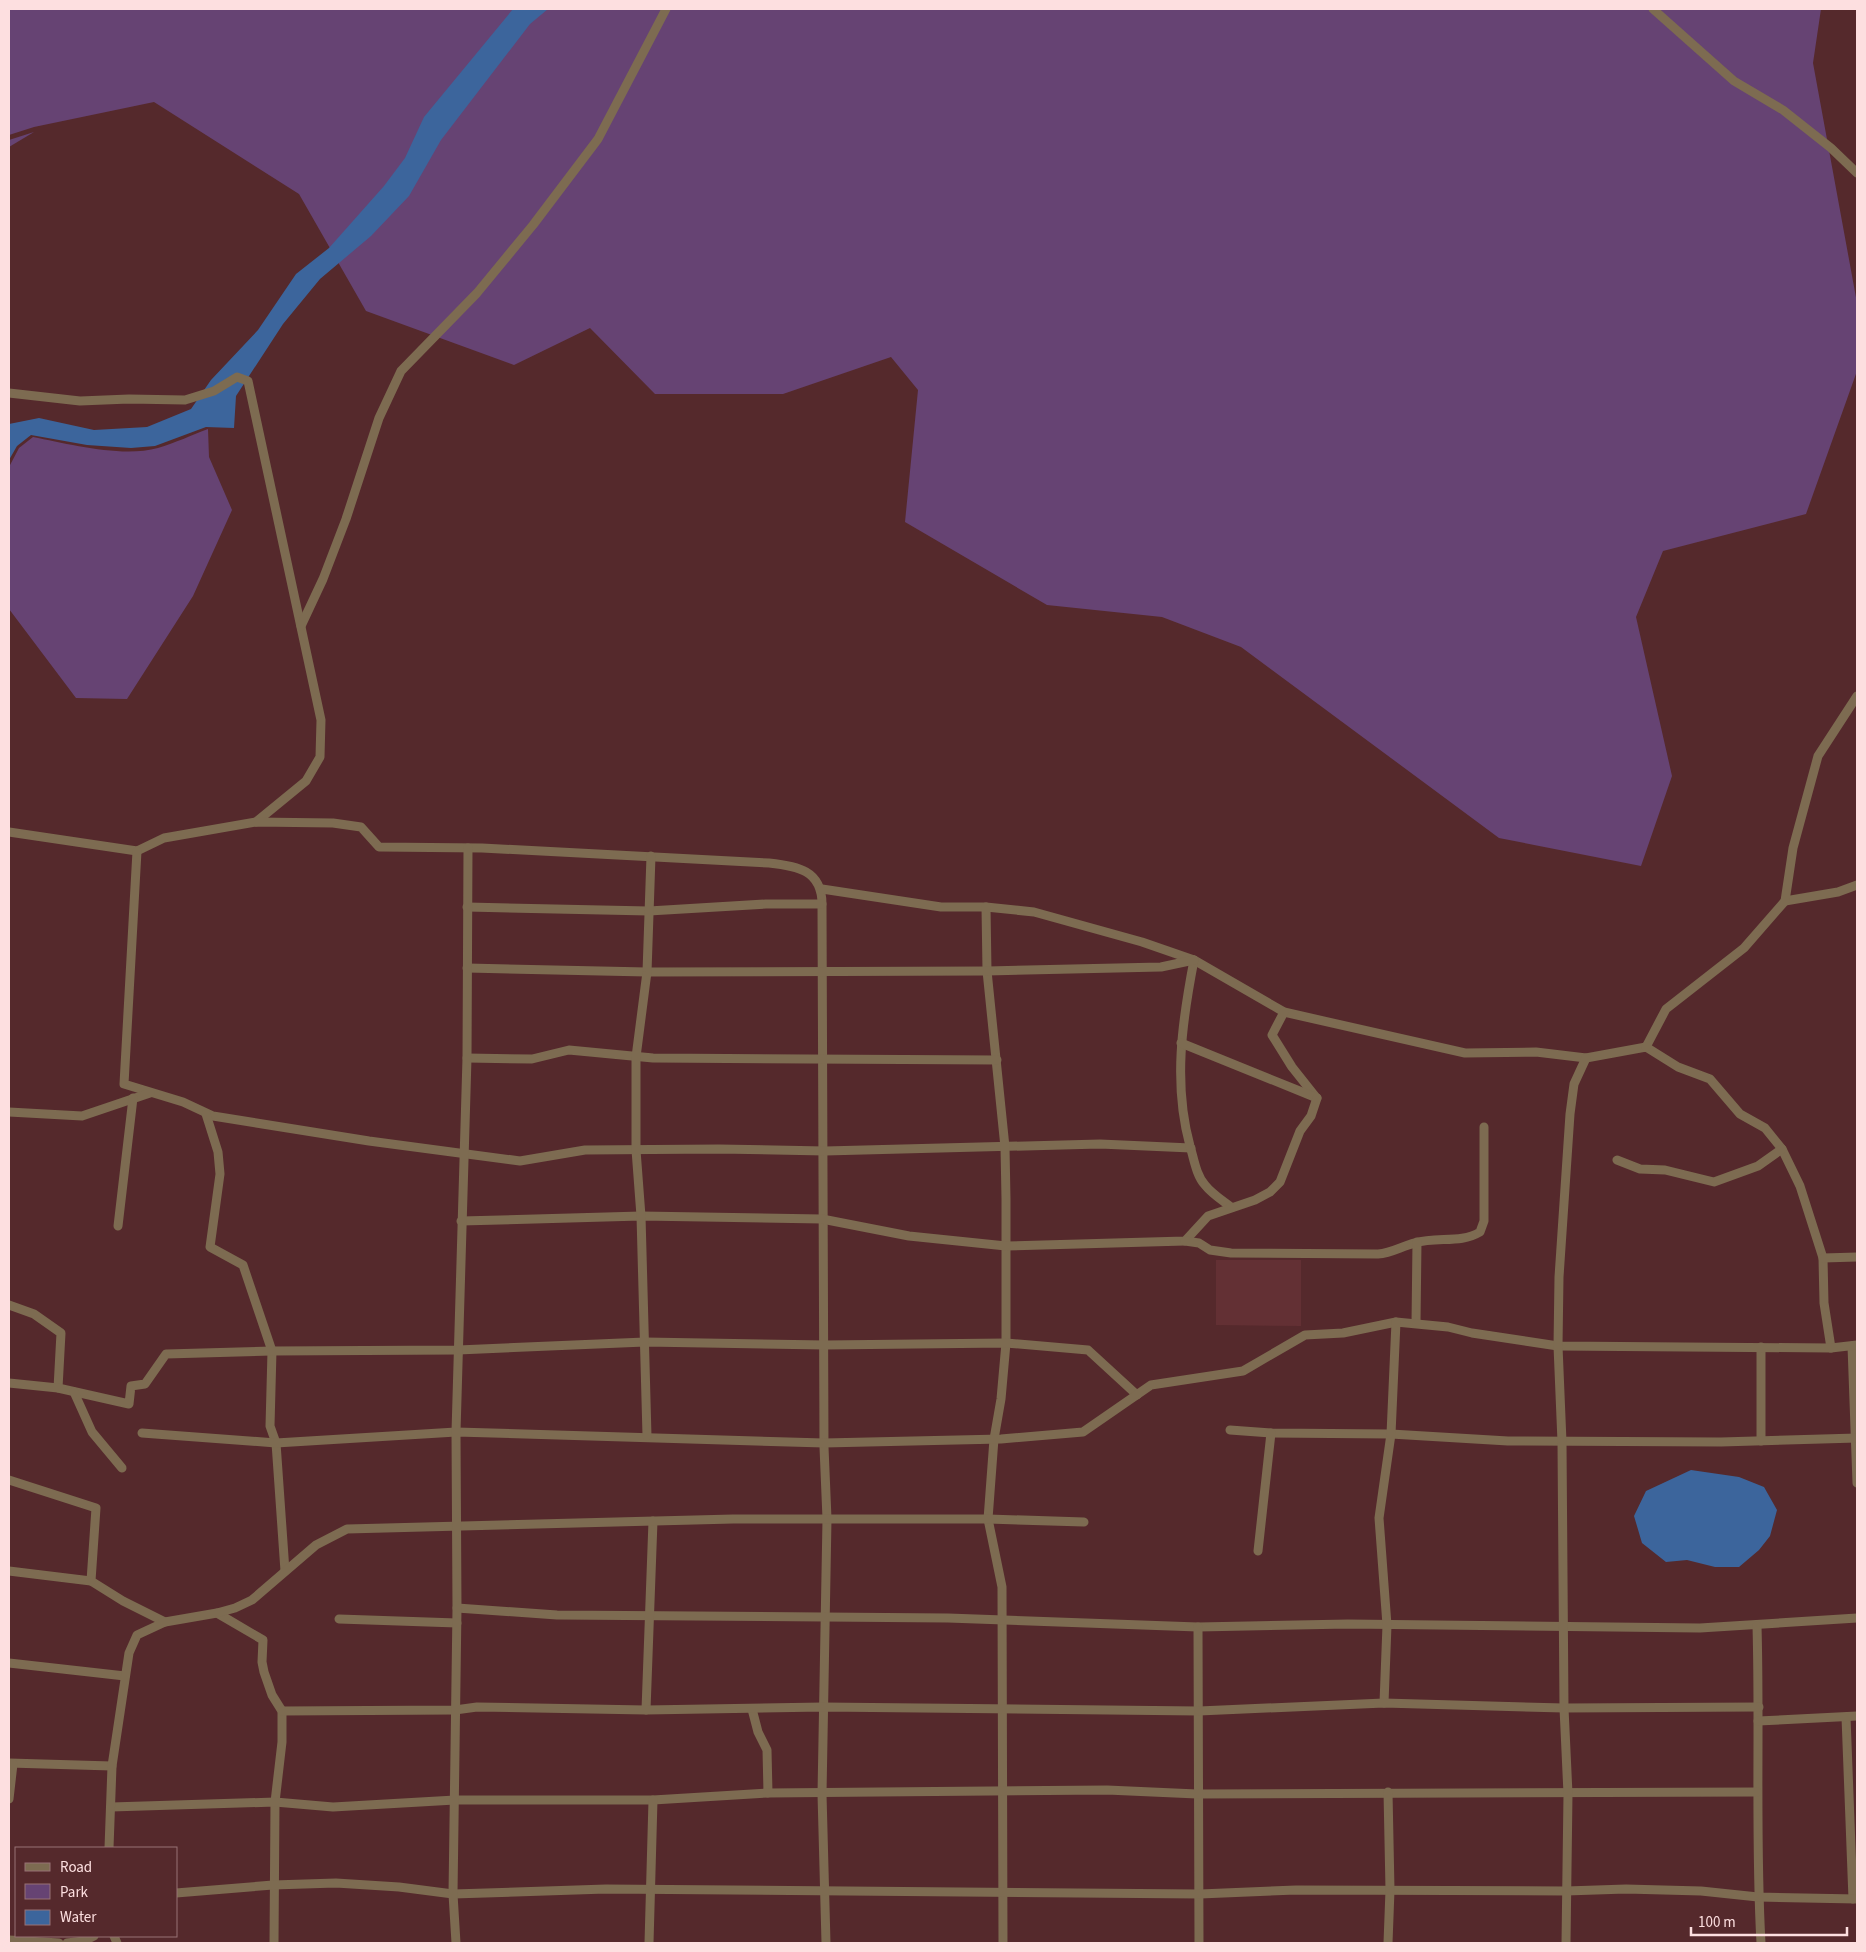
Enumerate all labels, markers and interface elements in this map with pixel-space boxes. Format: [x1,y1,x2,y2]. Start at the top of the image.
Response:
legend [15,1847,178,1937]
text: Road [60,1857,92,1878]
text: Park [60,1882,89,1903]
scale bar [1691,1904,1847,1936]
text: Water [60,1907,97,1928]
text: 100 m [1698,1912,1736,1933]

